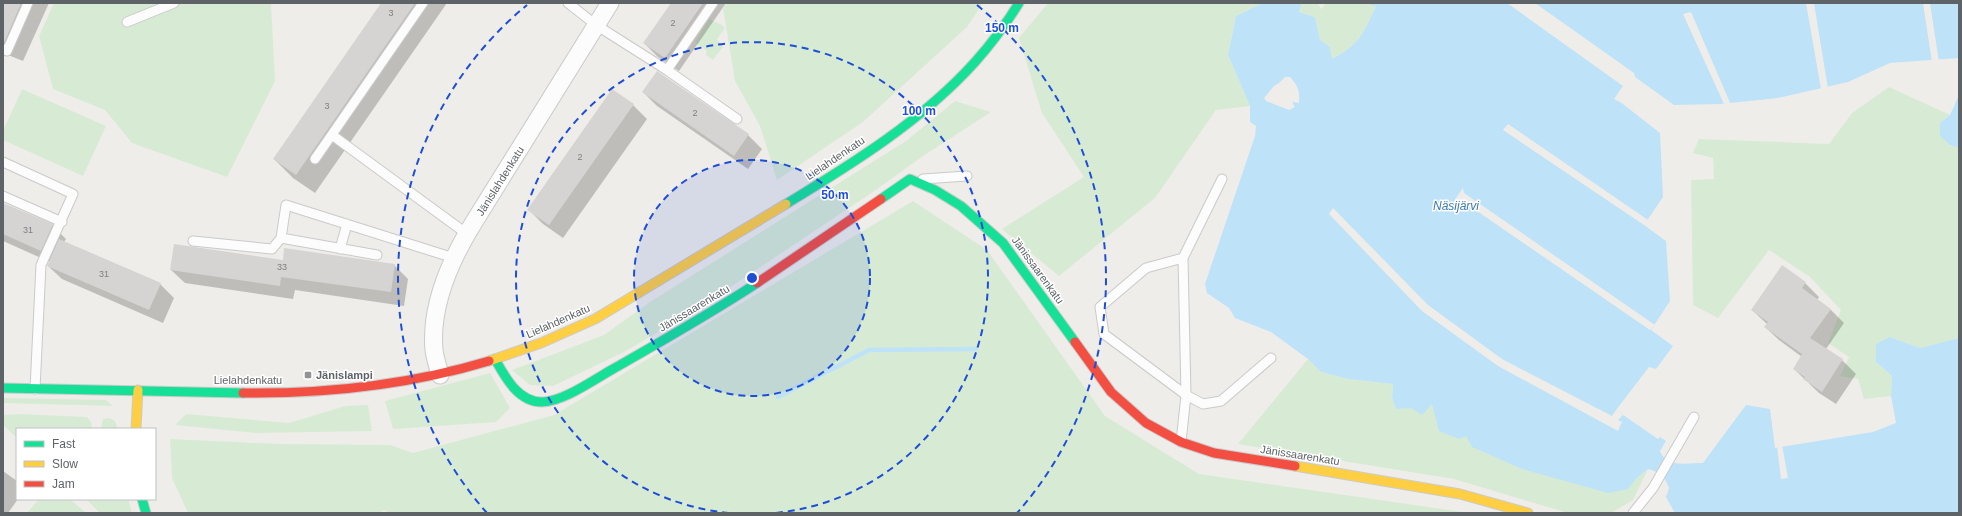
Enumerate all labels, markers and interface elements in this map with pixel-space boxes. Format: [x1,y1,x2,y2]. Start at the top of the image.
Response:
house number: 3 [388,8,394,18]
house number: 2 [670,18,676,28]
text: 150 m [985,21,1019,35]
house number: 3 [324,101,330,111]
text: 100 m [902,104,936,118]
house number: 2 [692,108,698,118]
street label: Lielahdenkatu [803,134,867,182]
street label: Jänislahdenkatu [474,144,526,218]
house number: 2 [577,152,583,162]
text: 50 m [821,188,849,202]
water label: Näsijärvi [1433,199,1479,213]
house number: 31 [23,225,33,235]
street label: Jänissaarenkatu [1010,234,1066,306]
house number: 33 [277,262,287,272]
house number: 31 [99,269,109,279]
centre of rings [745,271,759,285]
street label: Jänissaarenkatu [657,282,731,334]
street label: Lielahdenkatu [524,302,592,340]
place label: Jänislampi [316,369,373,381]
marker: Jänislampi [303,370,313,380]
street label: Lielahdenkatu [214,374,282,386]
legend [16,428,156,500]
text: Fast [52,437,76,451]
street label: Jänissaarenkatu [1259,443,1341,467]
text: Slow [52,457,78,471]
text: Jam [52,477,75,491]

